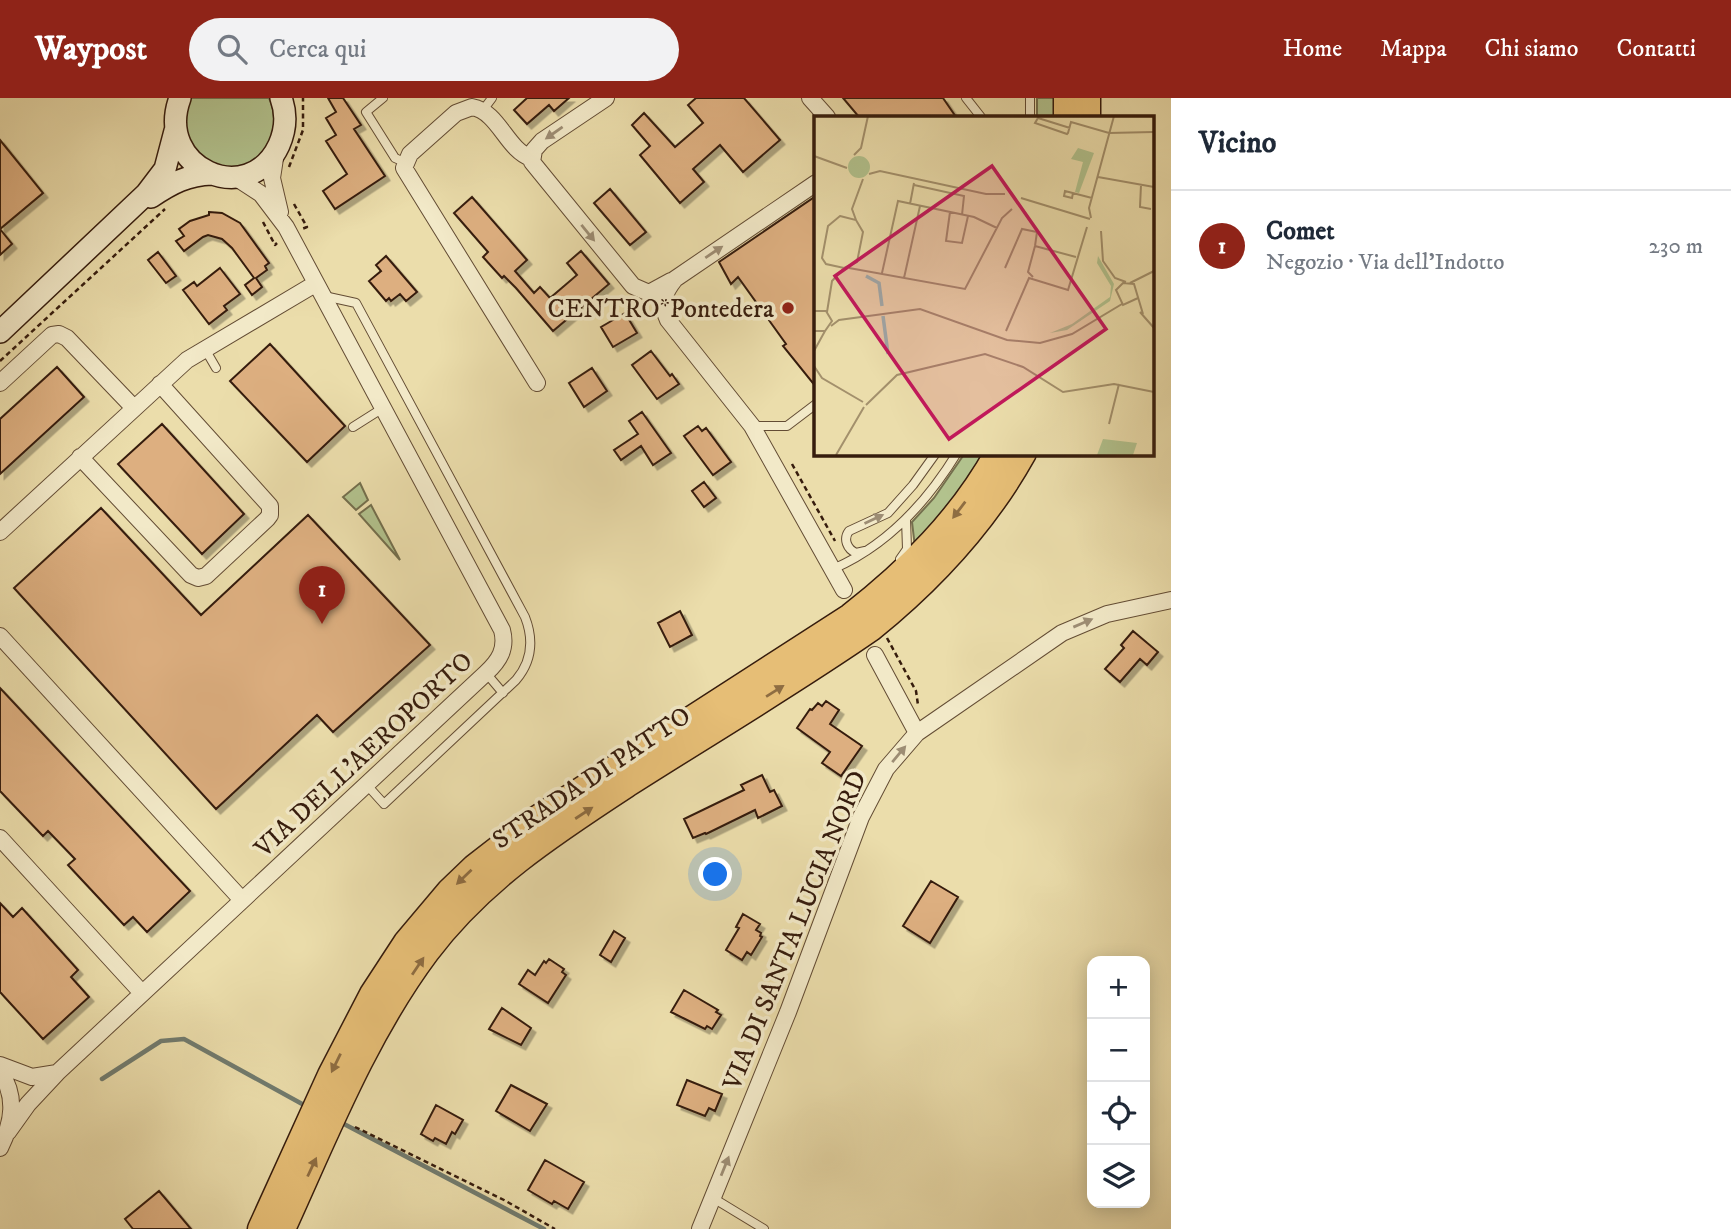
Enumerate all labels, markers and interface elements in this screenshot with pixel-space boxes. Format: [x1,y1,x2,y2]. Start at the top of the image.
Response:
search box [189,18,679,81]
text: Waypost [35,29,147,70]
icon: search [213,30,251,68]
text: Cerca qui [269,33,367,66]
text: Home [1283,34,1342,64]
text: Mappa [1380,34,1447,64]
text: Chi siamo [1485,34,1579,64]
text: Contatti [1617,34,1696,64]
inset map [814,116,1154,455]
text: Vicino [1199,125,1276,162]
one-way arrow [545,126,563,140]
text: Comet [1266,215,1334,248]
one-way arrow [581,224,596,242]
text: 1 [1218,232,1226,261]
text: 230 m [1649,232,1703,261]
one-way arrow [705,245,723,259]
text: Negozio · Via dell'Indotto [1266,248,1505,277]
place label: CENTRO*Pontedera [547,293,774,326]
marker: CENTRO*Pontedera [780,300,796,316]
one-way arrow [953,501,967,519]
one-way arrow [864,514,884,525]
pin: 1 [299,566,345,624]
one-way arrow [1073,617,1093,629]
street label: VIA DELL'AEROPORTO [247,645,480,866]
one-way arrow [766,684,785,697]
street label: STRADA DI PATTO [486,700,697,857]
one-way arrow [891,745,906,763]
street label: VIA DI SANTA LUCIA NORD [716,766,875,1096]
one-way arrow [574,807,593,820]
your location [698,857,732,891]
one-way arrow [455,868,472,885]
one-way arrow [411,956,424,976]
map controls [1087,956,1150,1208]
button: + [1087,956,1150,1019]
button: − [1087,1019,1150,1082]
one-way arrow [330,1053,342,1073]
button: locate [1087,1082,1150,1145]
button: layers [1087,1145,1150,1208]
one-way arrow [720,1155,731,1176]
one-way arrow [306,1157,318,1177]

